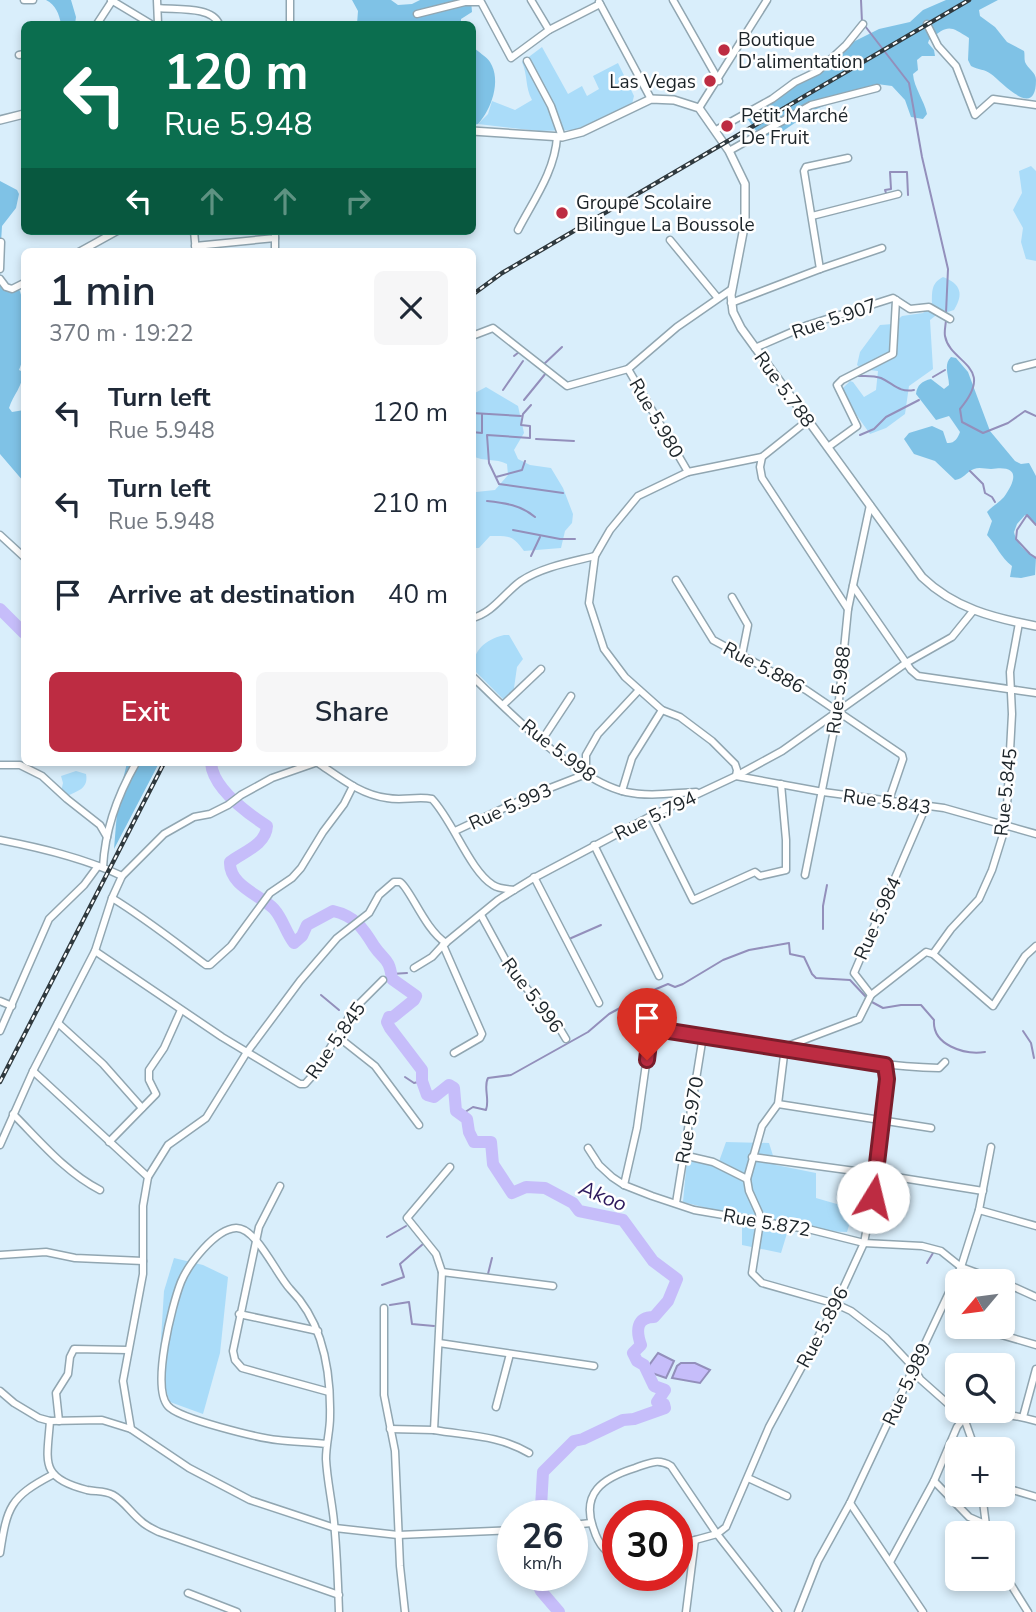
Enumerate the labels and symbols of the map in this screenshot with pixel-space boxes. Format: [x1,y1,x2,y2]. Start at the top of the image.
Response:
place label: Boutique D'alimentation [738,27,863,75]
marker: Boutique D'alimentation [716,42,732,58]
place label: Las Vegas [609,69,696,95]
marker: Las Vegas [702,73,718,89]
place label: Petit Marché De Fruit [741,103,848,151]
marker: Petit Marché De Fruit [719,118,735,134]
place label: Groupe Scolaire Bilingue La Boussole [576,190,755,238]
marker: Groupe Scolaire Bilingue La Boussole [554,205,570,221]
street label: Rue 5.907 [788,292,880,346]
street label: Rue 5.788 [748,346,821,433]
street label: Rue 5.980 [623,374,689,463]
street label: Rue 5.886 [718,636,809,700]
street label: Rue 5.988 [821,645,857,736]
street label: Rue 5.998 [516,713,601,788]
street label: Rue 5.845 [988,747,1024,837]
street label: Rue 5.993 [465,777,556,837]
street label: Rue 5.843 [841,783,932,821]
street label: Rue 5.794 [610,785,701,847]
street label: Rue 5.984 [848,873,908,964]
street label: Rue 5.996 [495,953,569,1039]
pin [617,988,677,1060]
street label: Rue 5.845 [300,997,372,1084]
street label: Rue 5.970 [670,1074,710,1166]
position arrow [836,1160,910,1234]
water label: Akoo [574,1173,631,1218]
street label: Rue 5.872 [721,1203,813,1243]
north arrow [945,1269,1015,1339]
street label: Rue 5.896 [791,1282,855,1373]
street label: Rue 5.989 [876,1339,937,1430]
speed limit sign: 30 [602,1500,693,1591]

